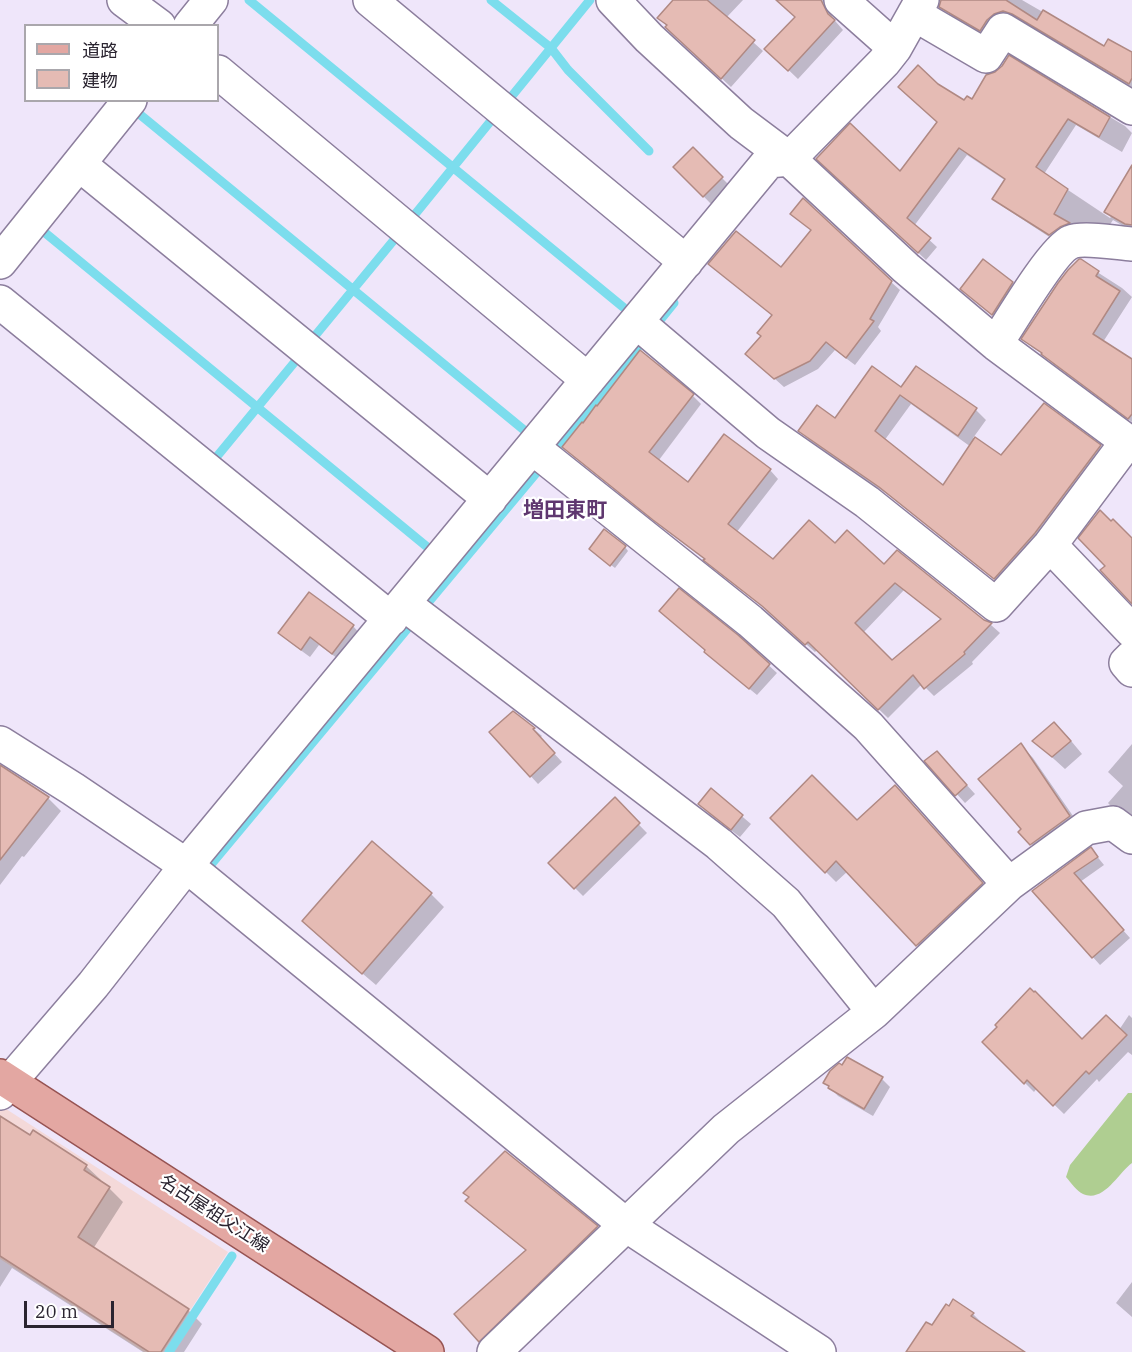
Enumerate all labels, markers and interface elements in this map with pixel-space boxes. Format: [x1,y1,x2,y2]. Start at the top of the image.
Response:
legend [24,24,219,102]
text: 道路 [82,39,118,62]
text: 建物 [82,69,118,92]
district label: 増田東町 [523,498,607,524]
street label: 名古屋祖父江線 [155,1171,273,1257]
scale bar [27,1289,117,1327]
text: 20 m [35,1300,78,1323]

